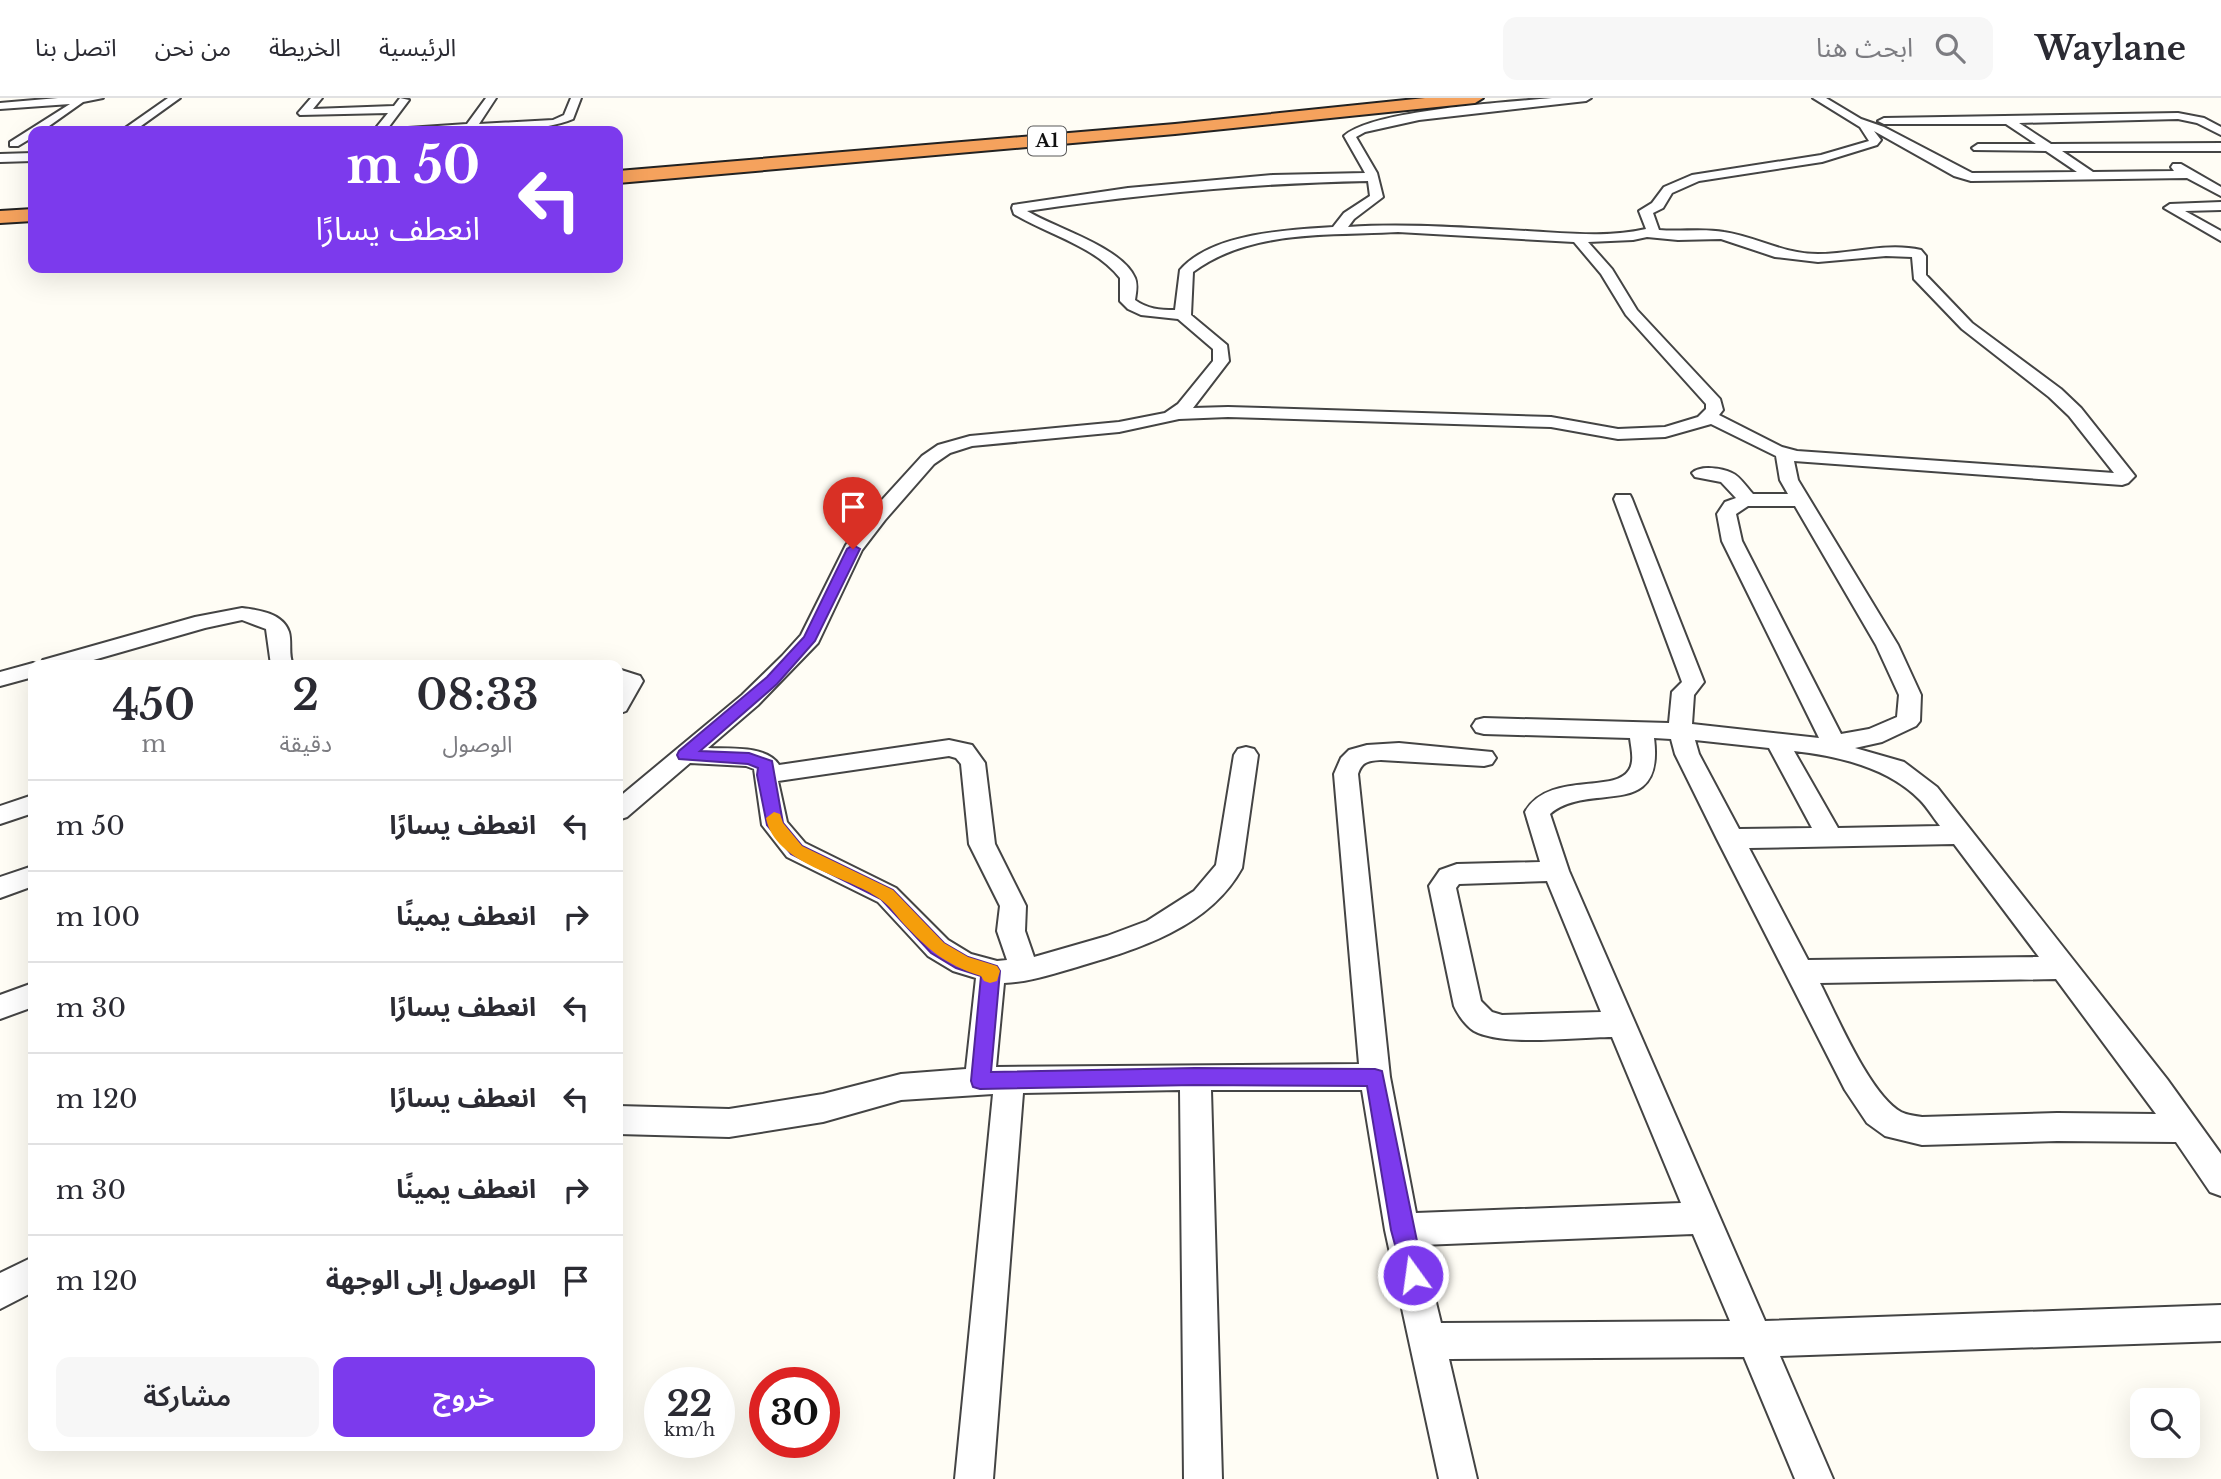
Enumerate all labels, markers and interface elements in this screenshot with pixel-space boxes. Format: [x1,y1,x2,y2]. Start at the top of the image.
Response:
search box [1503,17,1993,80]
text: Waylane [2035,28,2186,69]
icon: search [1931,29,1969,67]
text: ابحث هنا [1816,32,1913,64]
text: اتصل بنا [35,33,117,62]
text: من نحن [155,33,231,62]
text: الخريطة [269,33,341,62]
text: الرئيسية [379,33,456,62]
road number: A1 [1028,126,1066,156]
text: 50 m [347,135,480,196]
icon: left [504,154,595,245]
text: انعطف يسارًا [315,209,480,249]
pin [823,477,883,549]
icon: arrive [834,488,872,526]
text: 2 [292,669,319,721]
text: 08:33 [416,669,539,721]
text: 450 [112,679,195,731]
text: m [141,730,166,758]
text: دقيقة [279,730,332,758]
text: الوصول [442,730,512,758]
icon: left [557,807,595,845]
text: انعطف يسارًا [389,809,536,841]
text: 50 m [56,810,125,842]
icon: right [557,898,595,936]
text: انعطف يمينًا [396,900,536,932]
text: 100 m [56,901,140,933]
icon: left [557,989,595,1027]
text: انعطف يسارًا [389,991,536,1023]
text: 30 m [56,992,126,1024]
icon: left [557,1080,595,1118]
text: انعطف يسارًا [389,1082,536,1114]
text: 120 m [56,1083,138,1115]
icon: right [557,1171,595,1209]
text: انعطف يمينًا [396,1173,536,1205]
text: 30 m [56,1174,126,1206]
position arrow [1376,1238,1450,1312]
icon: arrive [557,1262,595,1300]
text: الوصول إلى الوجهة [326,1264,536,1296]
text: 120 m [56,1265,138,1297]
button: مشاركة [56,1357,319,1437]
button: خروج [333,1357,595,1437]
speed limit sign: 30 [749,1367,840,1458]
text: 22 [667,1382,712,1425]
map controls [2130,1388,2200,1458]
button: search [2130,1388,2200,1458]
text: km/h [664,1419,715,1441]

